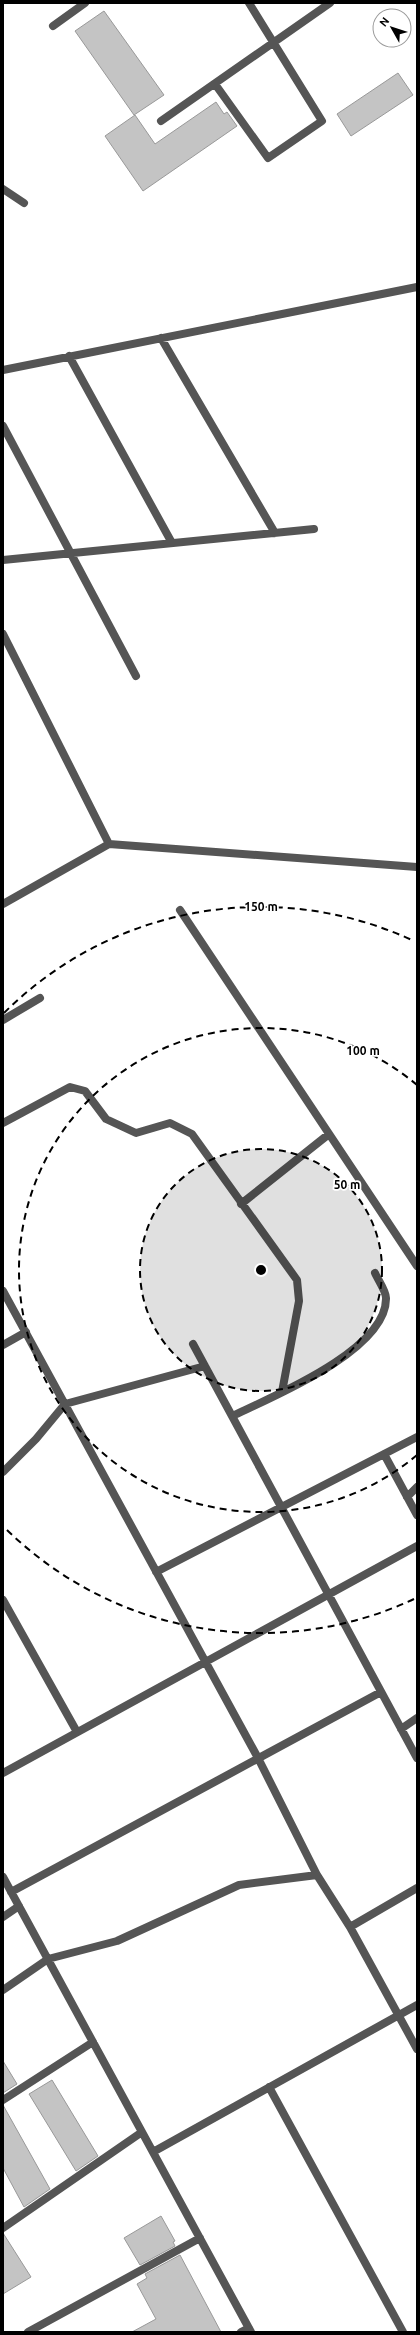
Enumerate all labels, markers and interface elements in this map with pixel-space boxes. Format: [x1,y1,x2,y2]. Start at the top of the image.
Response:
north arrow [372,8,412,48]
text: N [377,15,391,29]
text: 150 m [244,900,278,913]
text: 100 m [346,1044,380,1057]
text: 50 m [334,1178,360,1191]
centre of rings [254,1263,268,1277]

